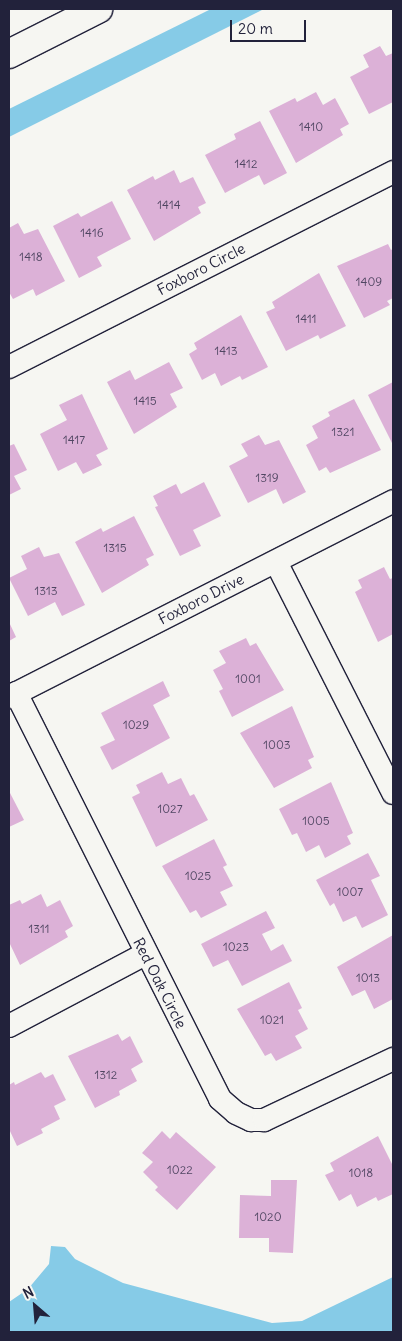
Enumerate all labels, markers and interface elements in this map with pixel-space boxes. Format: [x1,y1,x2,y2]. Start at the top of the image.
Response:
scale bar [232,10,308,42]
text: 20 m [238,19,273,38]
house number: 1410 [299,120,323,134]
house number: 1412 [235,157,257,171]
house number: 1414 [157,198,181,212]
house number: 1416 [80,226,104,240]
street label: Foxboro Circle [154,239,248,299]
house number: 1418 [19,250,43,264]
house number: 1409 [356,275,382,289]
house number: 1411 [295,312,317,326]
house number: 1413 [214,344,238,358]
house number: 1415 [133,394,157,408]
house number: 1321 [332,425,354,439]
house number: 1417 [63,433,85,447]
house number: 1319 [255,471,279,485]
house number: 1315 [103,541,127,555]
street label: Foxboro Drive [155,570,247,628]
house number: 1313 [34,584,58,598]
house number: 1001 [235,672,261,686]
house number: 1029 [123,718,149,732]
house number: 1003 [263,738,291,752]
house number: 1027 [157,802,183,816]
house number: 1005 [302,814,330,828]
house number: 1025 [185,869,211,883]
house number: 1007 [337,885,363,899]
house number: 1311 [29,922,49,936]
street label: Red Oak Circle [129,935,191,1031]
house number: 1023 [223,940,249,954]
house number: 1013 [356,971,380,985]
house number: 1021 [260,1013,284,1027]
house number: 1312 [95,1068,117,1082]
house number: 1022 [167,1163,193,1177]
house number: 1018 [349,1166,373,1180]
house number: 1020 [254,1210,282,1224]
north arrow [10,1281,60,1331]
text: N [20,1282,37,1303]

